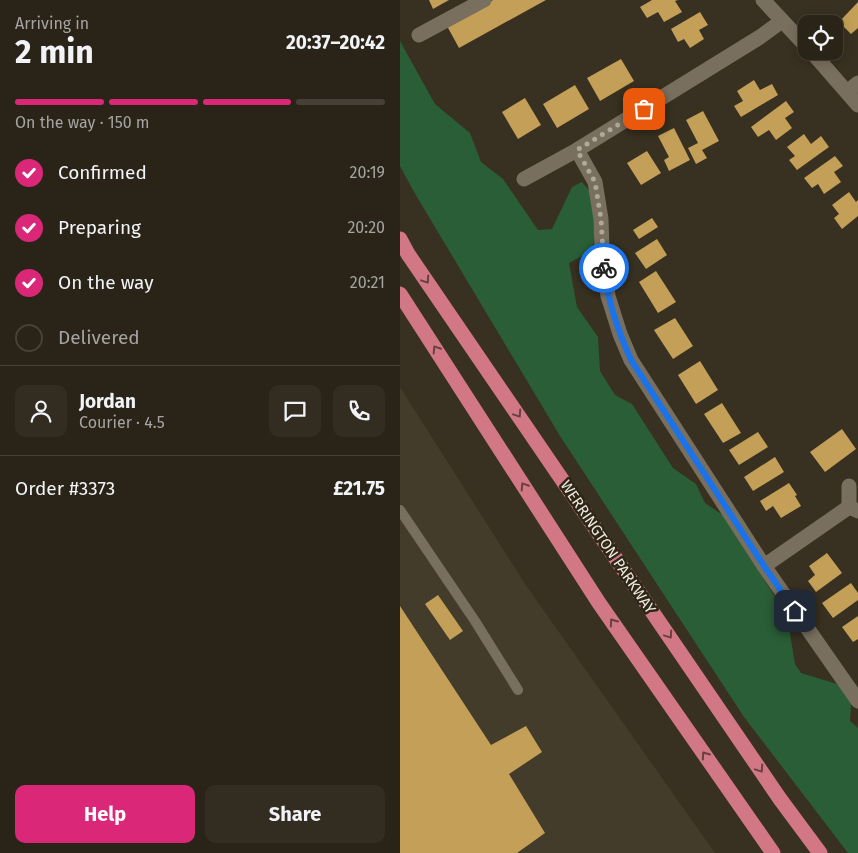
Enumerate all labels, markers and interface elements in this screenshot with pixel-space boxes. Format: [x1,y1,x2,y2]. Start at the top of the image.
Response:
text: Arriving in [15,14,89,33]
map controls [798,15,843,60]
button: locate [798,15,843,60]
text: 20:37–20:42 [286,31,385,54]
text: 2 min [15,33,94,71]
pin [623,88,665,130]
icon: bag [630,95,658,123]
text: On the way · 150 m [15,113,150,132]
icon: check [15,159,43,187]
text: Confirmed [58,161,147,184]
text: 20:19 [350,163,385,182]
icon: check [15,214,43,242]
text: Preparing [58,216,141,239]
text: 20:20 [347,218,385,237]
courier [579,243,629,293]
icon: bike [590,254,618,282]
icon: check [15,269,43,297]
text: On the way [58,271,154,294]
text: 20:21 [350,273,385,292]
one-way arrow [420,274,429,284]
text: Delivered [58,326,140,349]
one-way arrow [433,346,442,355]
button: person [15,385,67,437]
button: chat [269,385,321,437]
button: phone [333,385,385,437]
text: Jordan [79,390,136,413]
one-way arrow [512,409,521,418]
text: Courier · 4.5 [79,413,165,432]
text: Order #3373 [15,477,115,500]
text: £21.75 [333,477,385,500]
street label: WERRINGTON PARKWAY [557,477,660,618]
one-way arrow [521,482,530,491]
pin [774,590,816,632]
icon: home [781,597,809,625]
one-way arrow [610,618,619,628]
one-way arrow [662,630,672,639]
one-way arrow [702,752,711,761]
one-way arrow [754,764,763,773]
button: Help [15,785,195,843]
button: Share [205,785,385,843]

